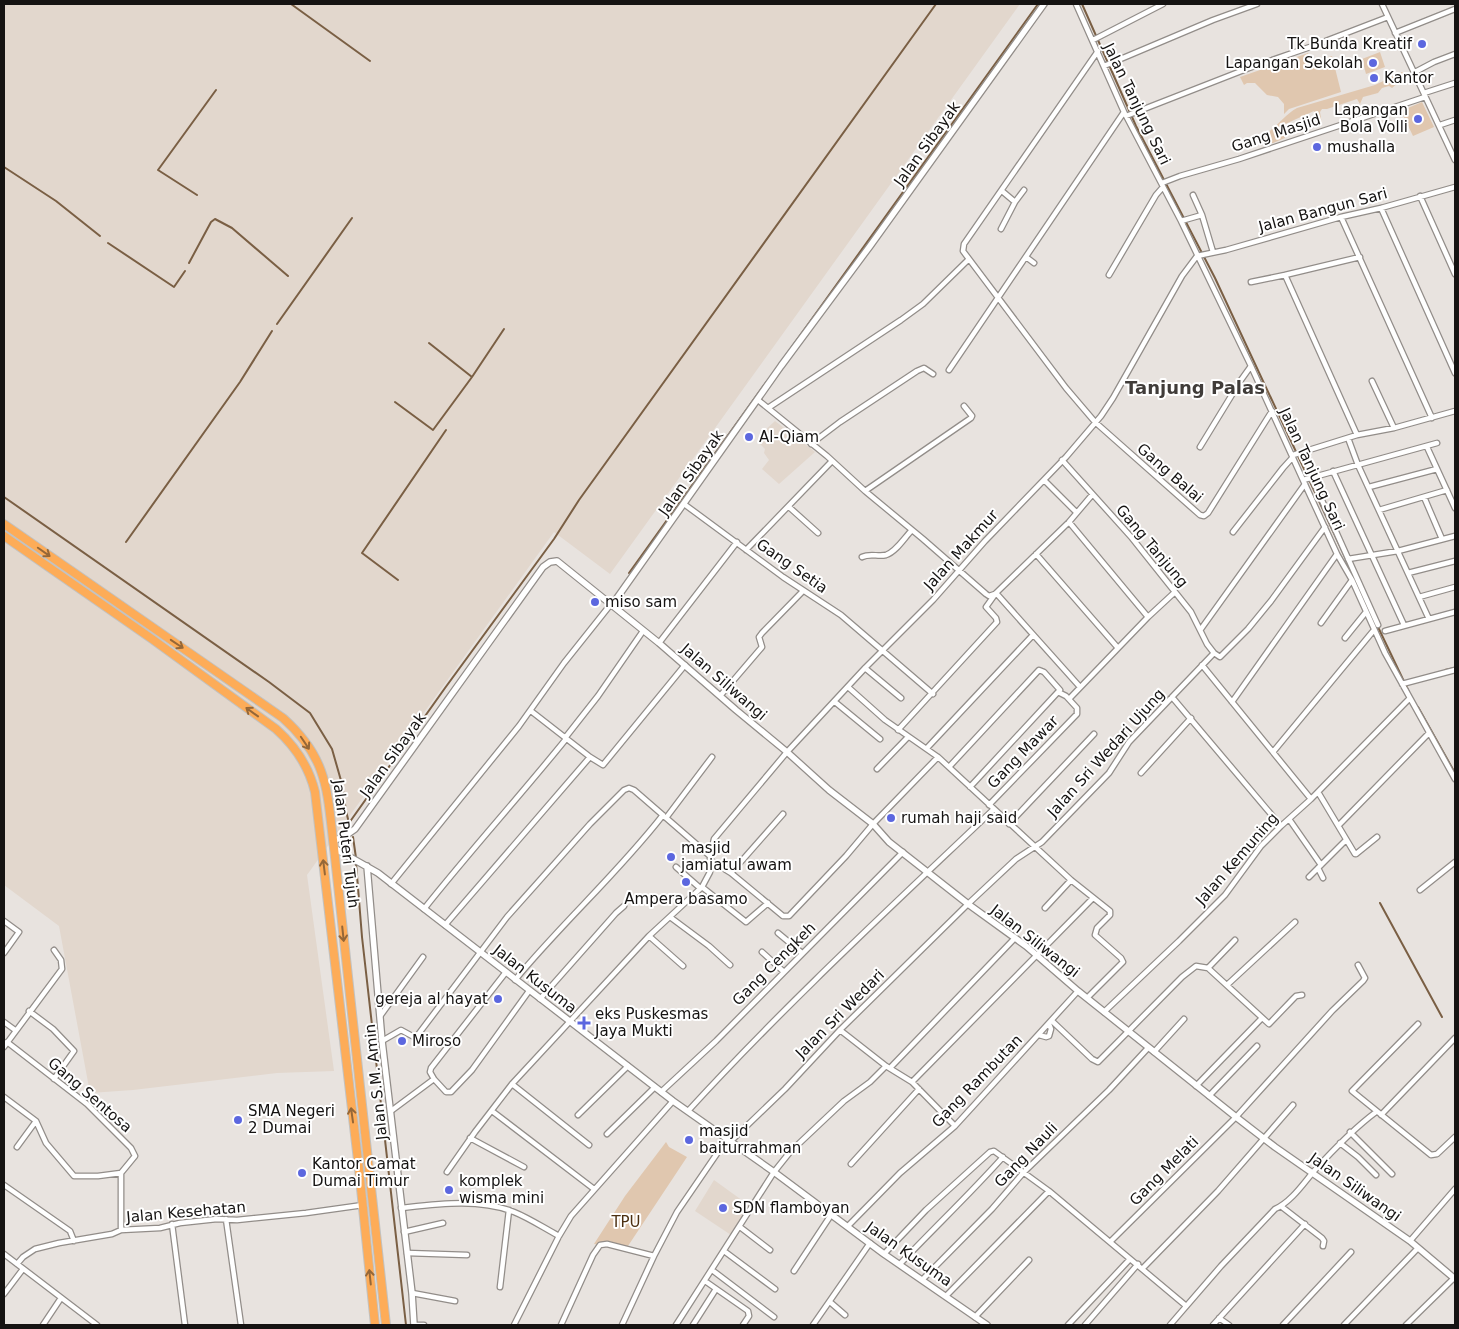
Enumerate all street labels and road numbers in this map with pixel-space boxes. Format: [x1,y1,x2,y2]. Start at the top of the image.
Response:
street label: Jalan Tanjung Sari [1099,39,1174,168]
street label: Jalan Sibayak [890,98,964,191]
street label: Gang Masjid [1229,110,1323,156]
street label: Jalan Bangun Sari [1256,184,1389,236]
street label: Jalan Tanjung Sari [1275,404,1348,533]
street label: Jalan Sibayak [654,426,727,520]
street label: Gang Balai [1133,439,1207,507]
street label: Gang Tanjung [1112,501,1192,591]
street label: Jalan Makmur [919,505,1002,595]
street label: Gang Setia [753,535,831,597]
street label: Jalan Siliwangi [677,639,771,724]
street label: Jalan Sri Wedari Ujung [1043,685,1168,822]
street label: Jalan Sibayak [356,709,430,802]
street label: Gang Mawar [984,711,1063,792]
street label: Jalan Puteri Tujuh [329,778,363,909]
street label: Jalan Kemuning [1191,809,1282,910]
street label: Jalan Siliwangi [986,900,1083,981]
street label: Gang Cengkeh [729,919,819,1009]
street label: Jalan Kusuma [489,940,580,1017]
street label: Jalan Sri Wedari [791,966,888,1063]
street label: Jalan S.M. Amin [361,1023,391,1142]
street label: Gang Rambutan [928,1031,1026,1131]
street label: Gang Sentosa [44,1054,136,1136]
street label: Gang Nauli [991,1119,1061,1191]
street label: Gang Melati [1126,1133,1202,1209]
street label: Jalan Siliwangi [1305,1148,1404,1225]
street label: Jalan Kesehatan [125,1198,247,1226]
street label: Jalan Kusuma [862,1217,956,1290]

